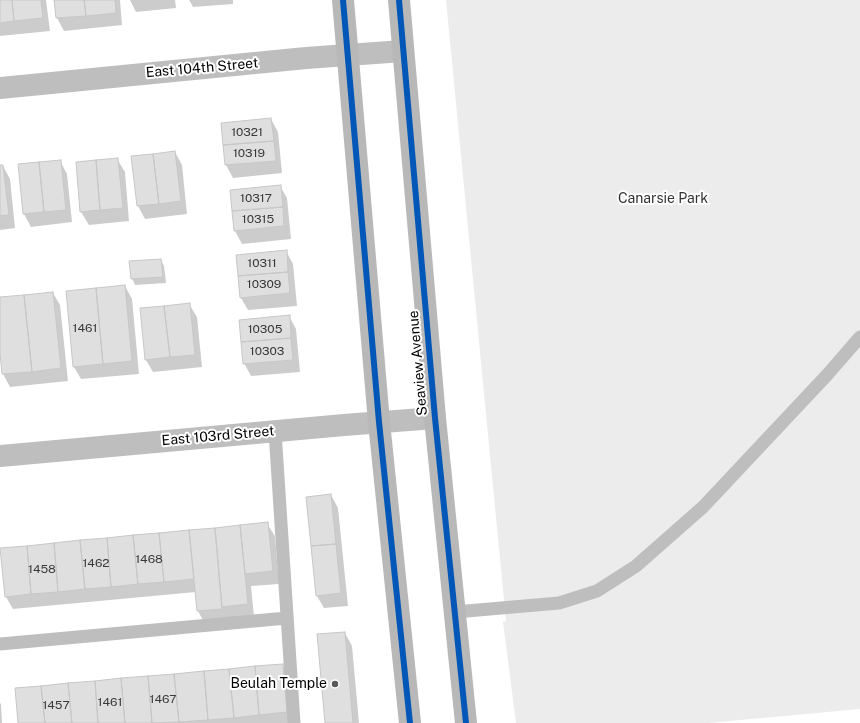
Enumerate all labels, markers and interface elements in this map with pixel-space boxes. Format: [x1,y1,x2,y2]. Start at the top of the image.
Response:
street label: East 104th Street [145,55,259,81]
house number: 10321 [231,125,263,139]
house number: 10319 [233,146,265,160]
house number: 10317 [240,191,272,205]
park label: Canarsie Park [618,191,708,207]
house number: 10315 [242,212,274,226]
house number: 10311 [247,256,277,270]
house number: 10309 [247,277,281,291]
street label: Seaview Avenue [405,310,431,416]
house number: 1461 [73,321,97,335]
house number: 10305 [248,322,282,336]
house number: 10303 [250,344,284,358]
street label: East 103rd Street [161,423,275,449]
house number: 1468 [135,552,163,566]
house number: 1462 [82,556,110,570]
house number: 1458 [28,562,56,576]
place label: Beulah Temple [231,676,327,692]
marker: Beulah Temple [330,679,340,689]
house number: 1467 [150,692,176,706]
house number: 1461 [98,695,122,709]
house number: 1457 [42,698,70,712]

